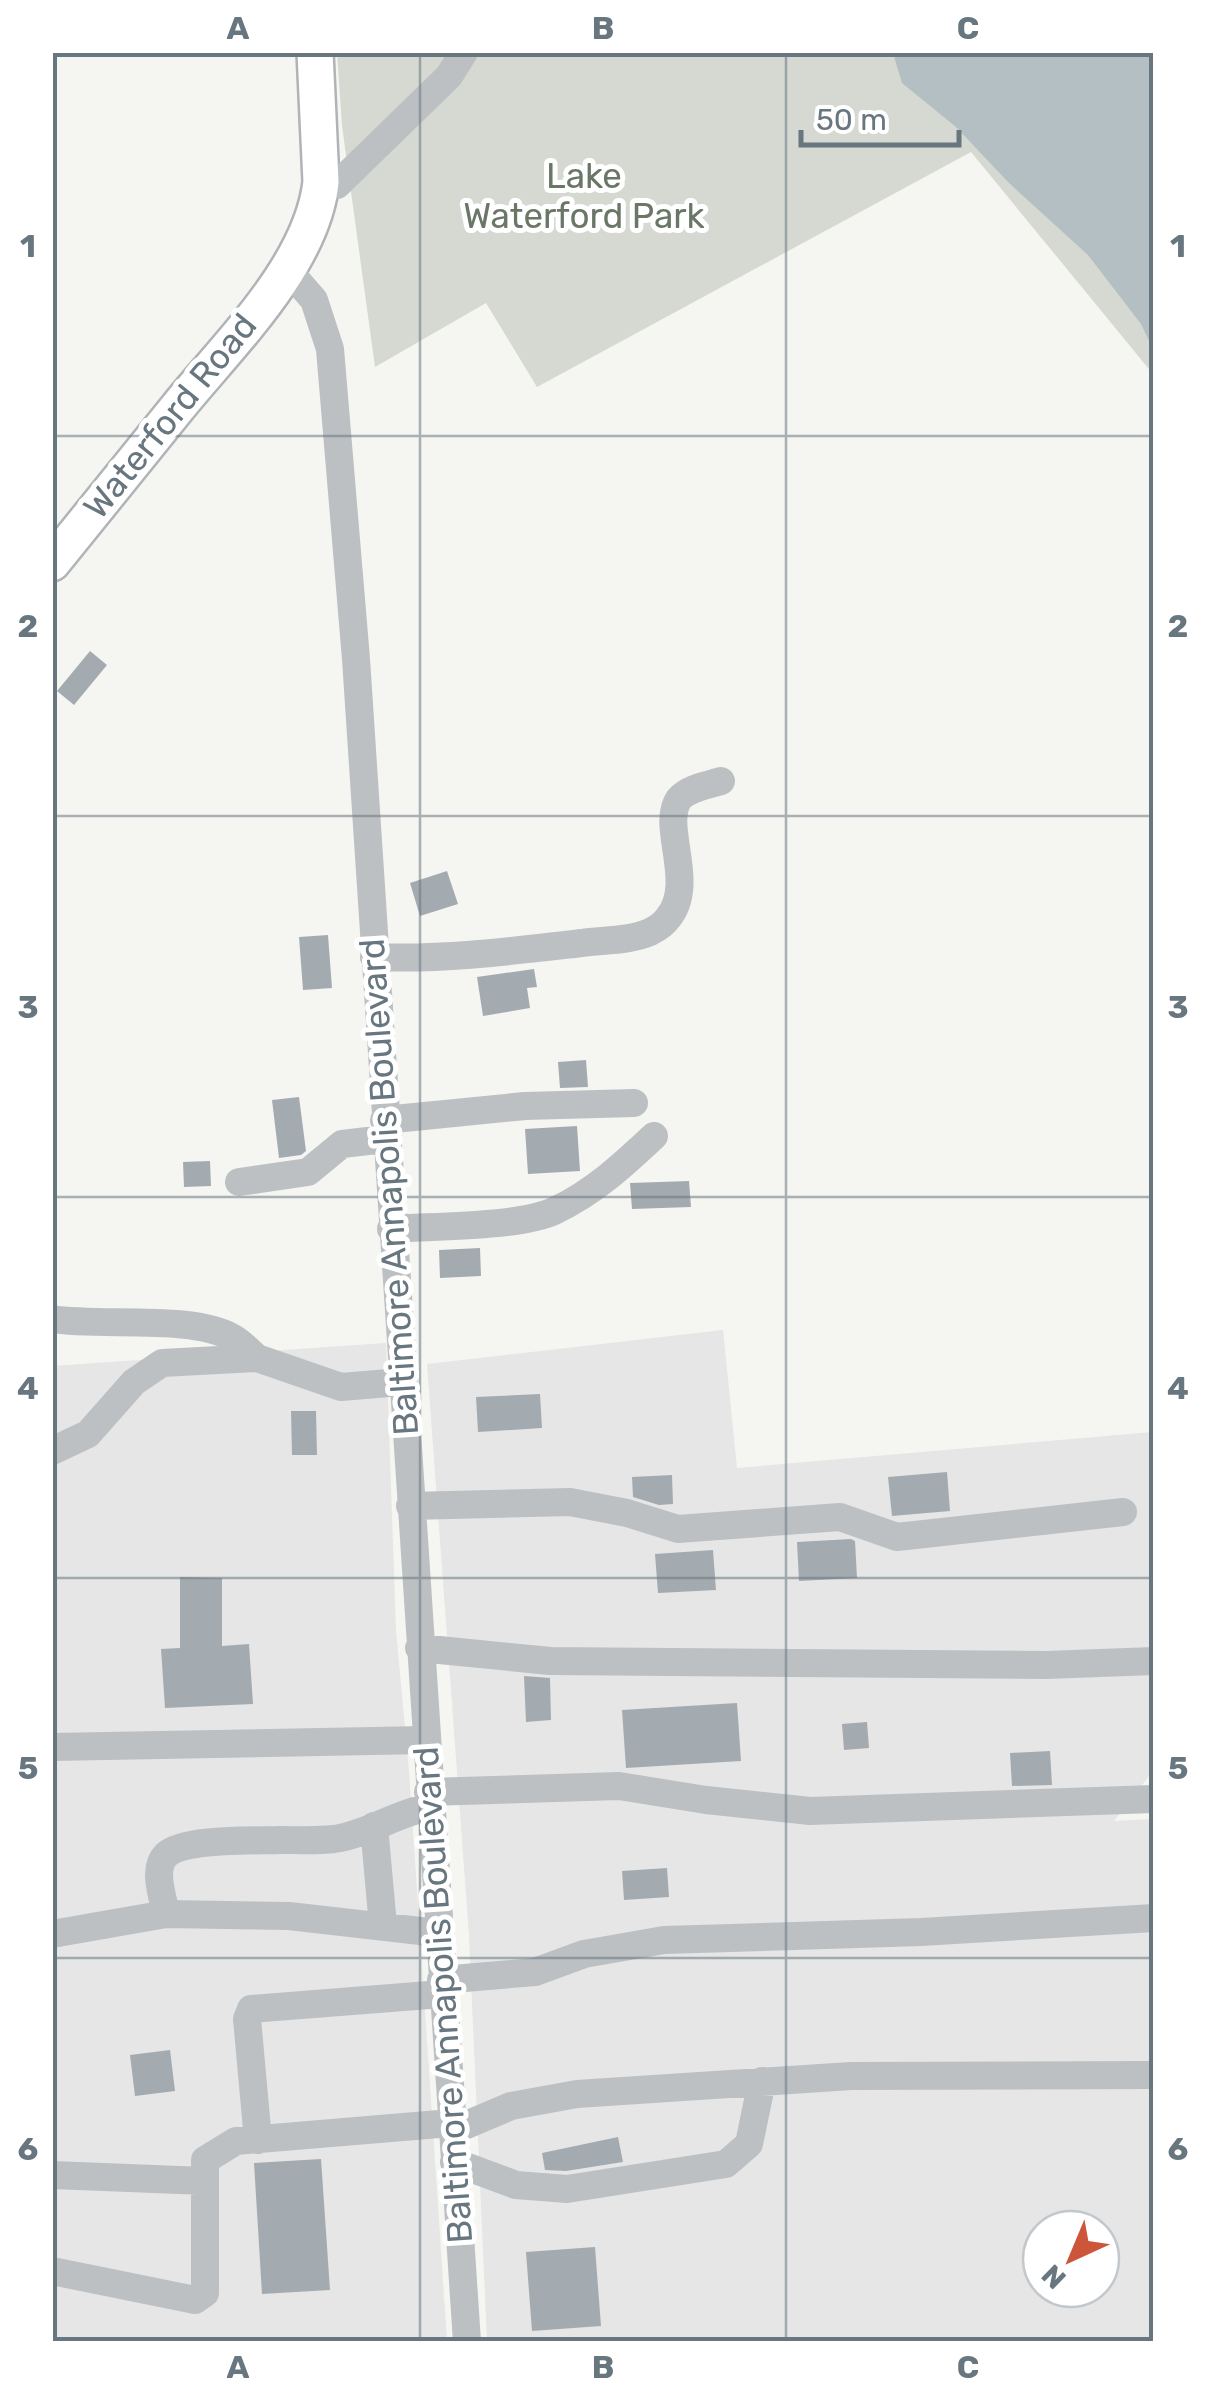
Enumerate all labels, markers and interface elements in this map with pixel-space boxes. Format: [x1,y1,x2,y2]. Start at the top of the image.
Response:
text: A [227,9,250,47]
text: B [592,9,614,47]
text: C [957,9,979,47]
scale bar [801,85,958,147]
text: 50 m [816,102,887,138]
park label: Lake Waterford Park [463,155,705,237]
text: 1 [20,227,36,265]
text: 1 [1170,227,1186,265]
street label: Waterford Road [75,305,265,527]
text: 2 [18,607,38,645]
text: 2 [1168,607,1188,645]
street label: Baltimore Annapolis Boulevard [351,937,427,1437]
text: 3 [17,988,39,1026]
text: 3 [1167,988,1189,1026]
text: 4 [17,1369,39,1407]
text: 4 [1167,1369,1189,1407]
street label: Baltimore Annapolis Boulevard [405,1745,481,2245]
text: 5 [18,1749,38,1787]
text: 5 [1168,1749,1188,1787]
text: 6 [18,2130,38,2168]
text: 6 [1168,2130,1188,2168]
north arrow [1021,2209,1121,2309]
text: N [1035,2258,1073,2295]
text: A [227,2348,250,2386]
text: B [592,2348,614,2386]
text: C [957,2348,979,2386]

